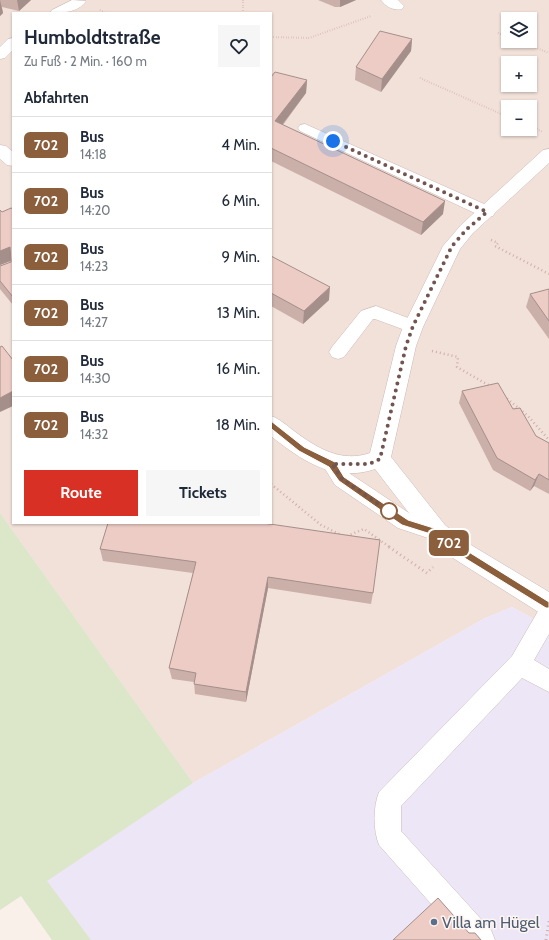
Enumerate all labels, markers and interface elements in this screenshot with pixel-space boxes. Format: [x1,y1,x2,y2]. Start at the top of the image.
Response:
map controls [501,12,537,136]
button: layers [501,12,537,48]
button: heart [218,25,260,67]
text: Humboldtstraße [24,26,160,49]
text: Zu Fuß · 2 Min. · 160 m [24,53,147,69]
button: + [501,56,537,92]
text: Abfahrten [24,89,89,107]
button: − [501,100,537,136]
text: Bus [80,128,104,146]
your location [323,131,343,151]
text: 702 [34,136,58,154]
text: 4 Min. [221,136,260,154]
text: 14:18 [80,146,107,162]
text: Bus [80,184,104,202]
text: 702 [34,192,58,210]
text: 6 Min. [221,192,260,210]
text: 14:20 [80,202,110,218]
text: Bus [80,240,104,258]
text: 702 [34,248,58,266]
text: 9 Min. [221,248,260,266]
text: 14:23 [80,258,108,274]
text: Bus [80,296,104,314]
text: 702 [34,304,58,322]
text: 13 Min. [217,304,260,322]
text: 14:27 [80,314,108,330]
text: Bus [80,352,104,370]
text: 702 [34,360,58,378]
text: 16 Min. [217,360,260,378]
text: 14:30 [80,370,111,386]
text: Bus [80,408,104,426]
text: 702 [34,416,58,434]
text: 18 Min. [216,416,260,434]
text: 14:32 [80,426,108,442]
button: Route [24,470,138,516]
button: Tickets [146,470,260,516]
unlabelled marker [380,502,398,520]
line badge: 702 [426,530,472,556]
text: 702 [437,534,461,552]
place label: Villa am Hügel [442,913,540,932]
marker: Villa am Hügel [429,917,439,927]

